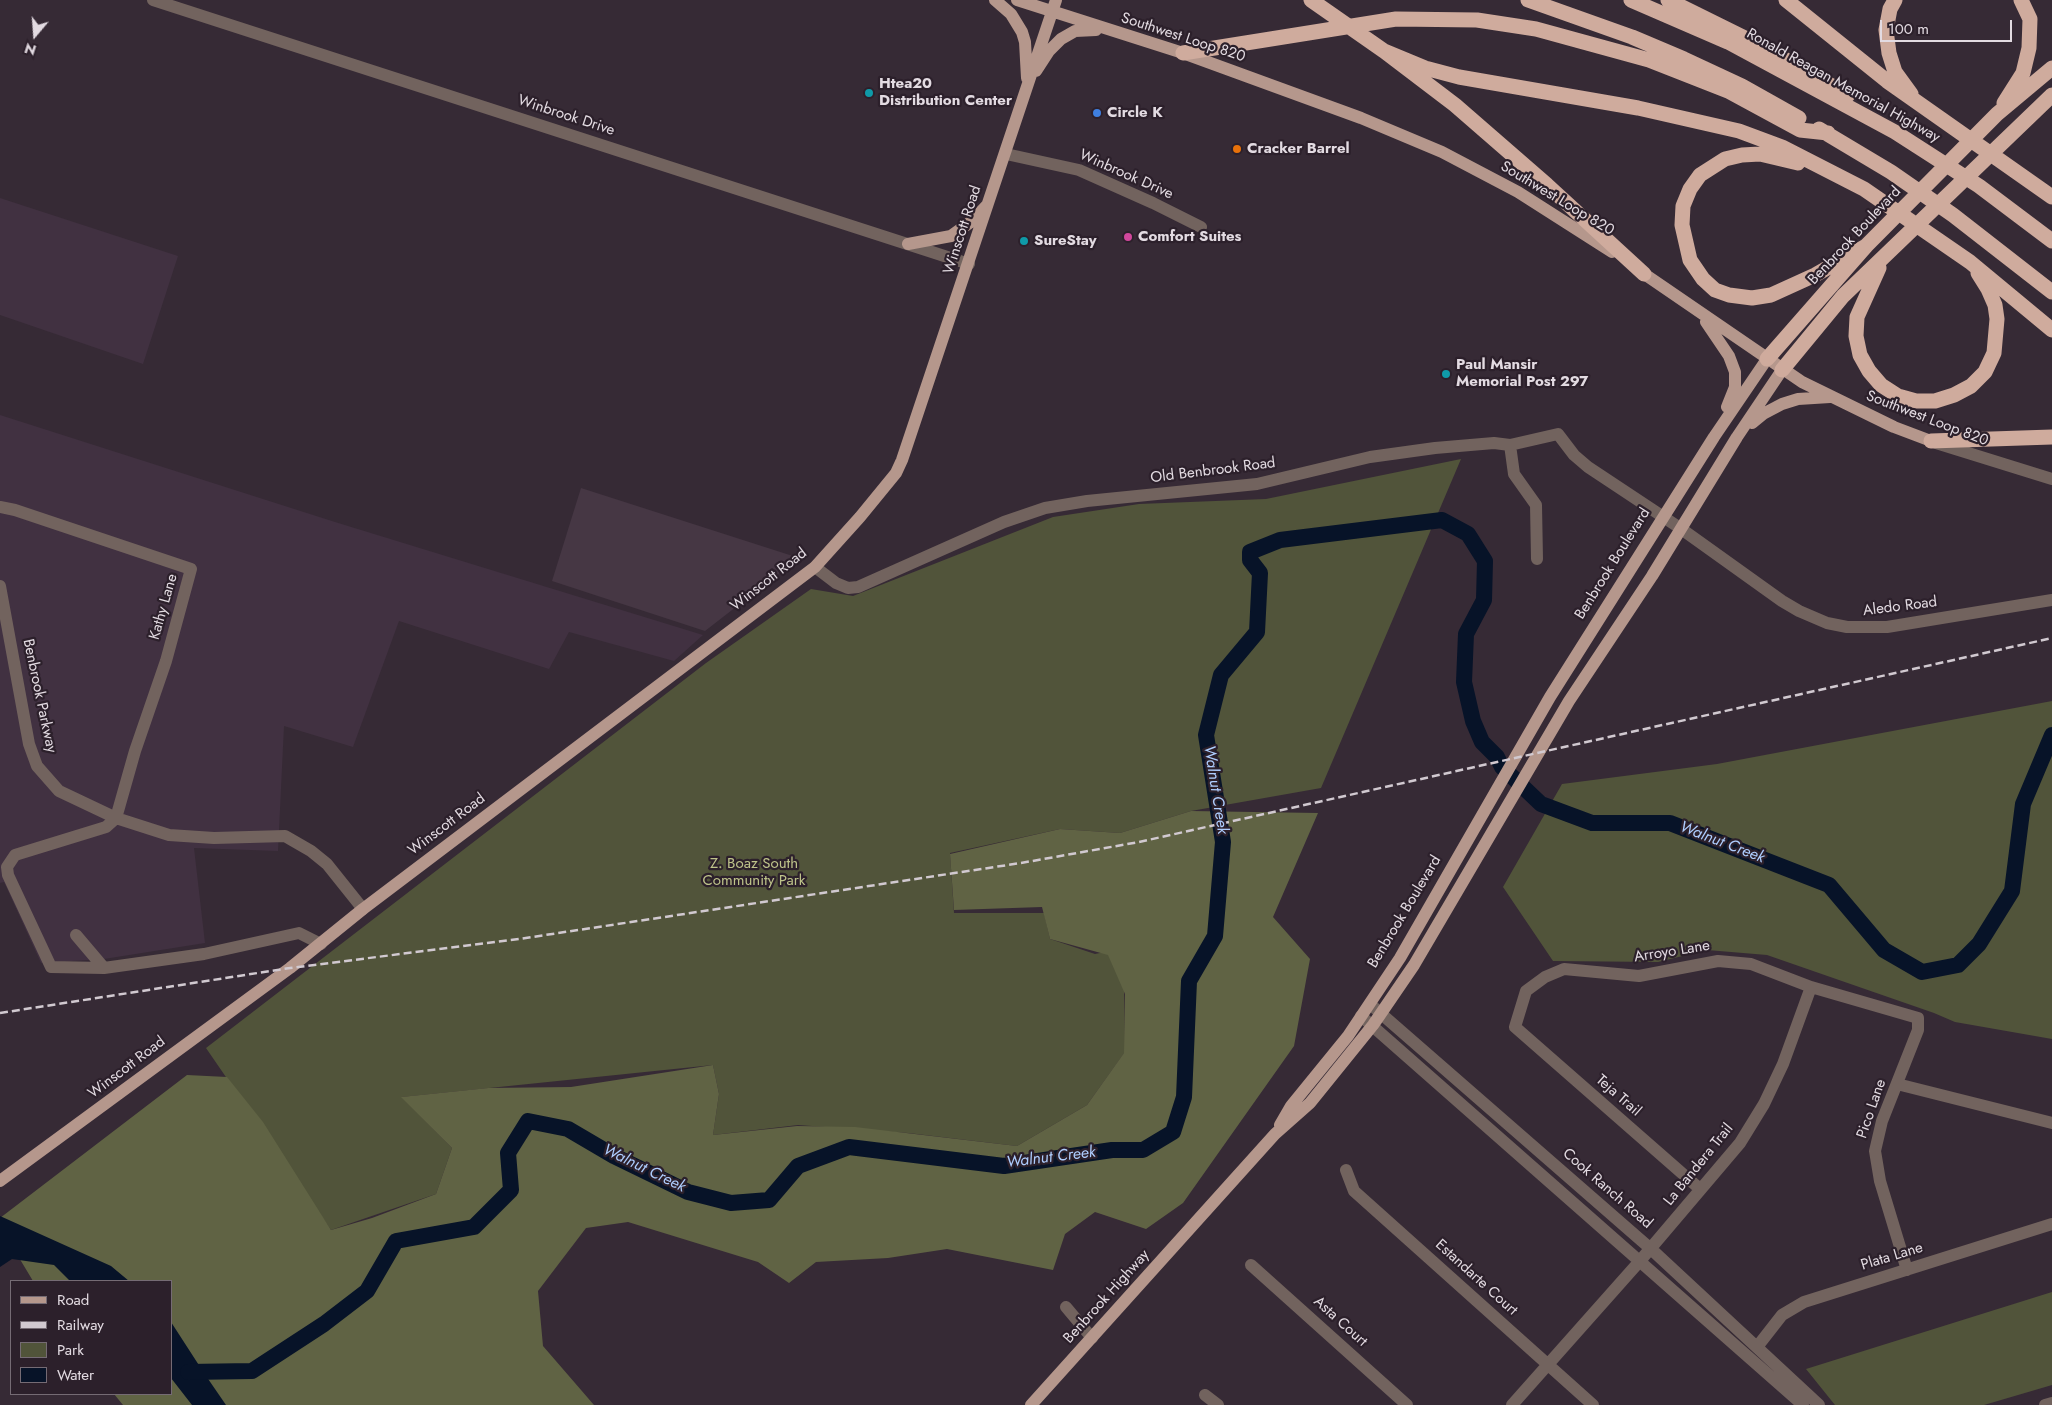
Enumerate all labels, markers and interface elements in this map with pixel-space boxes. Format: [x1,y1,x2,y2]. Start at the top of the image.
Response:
street label: Southwest Loop 820 [1119,9,1247,67]
north arrow [10,10,60,60]
scale bar [1882,10,2014,42]
text: 100 m [1888,18,1929,40]
street label: Ronald Reagan Memorial Highway [1743,25,1943,147]
text: N [22,38,39,60]
place label: Htea20 Distribution Center [879,75,1012,110]
marker: Htea20 Distribution Center [863,87,875,99]
street label: Winbrook Drive [515,92,617,140]
place label: Circle K [1107,104,1163,122]
marker: Circle K [1091,107,1103,119]
place label: Cracker Barrel [1247,140,1350,158]
marker: Cracker Barrel [1231,143,1243,155]
street label: Winbrook Drive [1076,146,1176,204]
street label: Southwest Loop 820 [1497,158,1617,240]
street label: Winscott Road [940,183,986,277]
street label: Benbrook Boulevard [1805,183,1905,289]
place label: Comfort Suites [1138,228,1241,246]
marker: Comfort Suites [1122,231,1134,243]
place label: SureStay [1034,232,1097,250]
marker: SureStay [1018,235,1030,247]
place label: Paul Mansir Memorial Post 297 [1456,356,1588,391]
marker: Paul Mansir Memorial Post 297 [1440,368,1452,380]
street label: Southwest Loop 820 [1863,387,1991,451]
street label: Old Benbrook Road [1150,454,1276,488]
street label: Benbrook Boulevard [1572,505,1654,623]
street label: Winscott Road [727,545,811,615]
street label: Kathy Lane [146,572,182,642]
street label: Aledo Road [1862,594,1938,620]
street label: Benbrook Parkway [18,637,60,755]
water label: Walnut Creek [1199,744,1231,836]
street label: Winscott Road [405,790,489,860]
water label: Walnut Creek [1677,818,1767,868]
street label: Benbrook Boulevard [1364,853,1446,971]
park label: Z. Boaz South Community Park [703,855,805,890]
street label: Arroyo Lane [1633,937,1711,967]
street label: Winscott Road [85,1033,169,1103]
street label: Teja Trail [1592,1071,1644,1121]
street label: Pico Lane [1853,1077,1891,1141]
street label: La Bandera Trail [1660,1120,1738,1210]
water label: Walnut Creek [600,1141,688,1197]
water label: Walnut Creek [1005,1143,1097,1173]
street label: Cook Ranch Road [1558,1145,1656,1233]
street label: Estandarte Court [1431,1236,1521,1320]
street label: Plata Lane [1859,1239,1925,1275]
street label: Benbrook Highway [1060,1246,1154,1348]
legend [10,1280,172,1395]
text: Road [57,1289,89,1311]
street label: Asta Court [1309,1293,1371,1351]
text: Railway [57,1314,104,1336]
text: Park [57,1339,84,1361]
text: Water [57,1364,94,1386]

